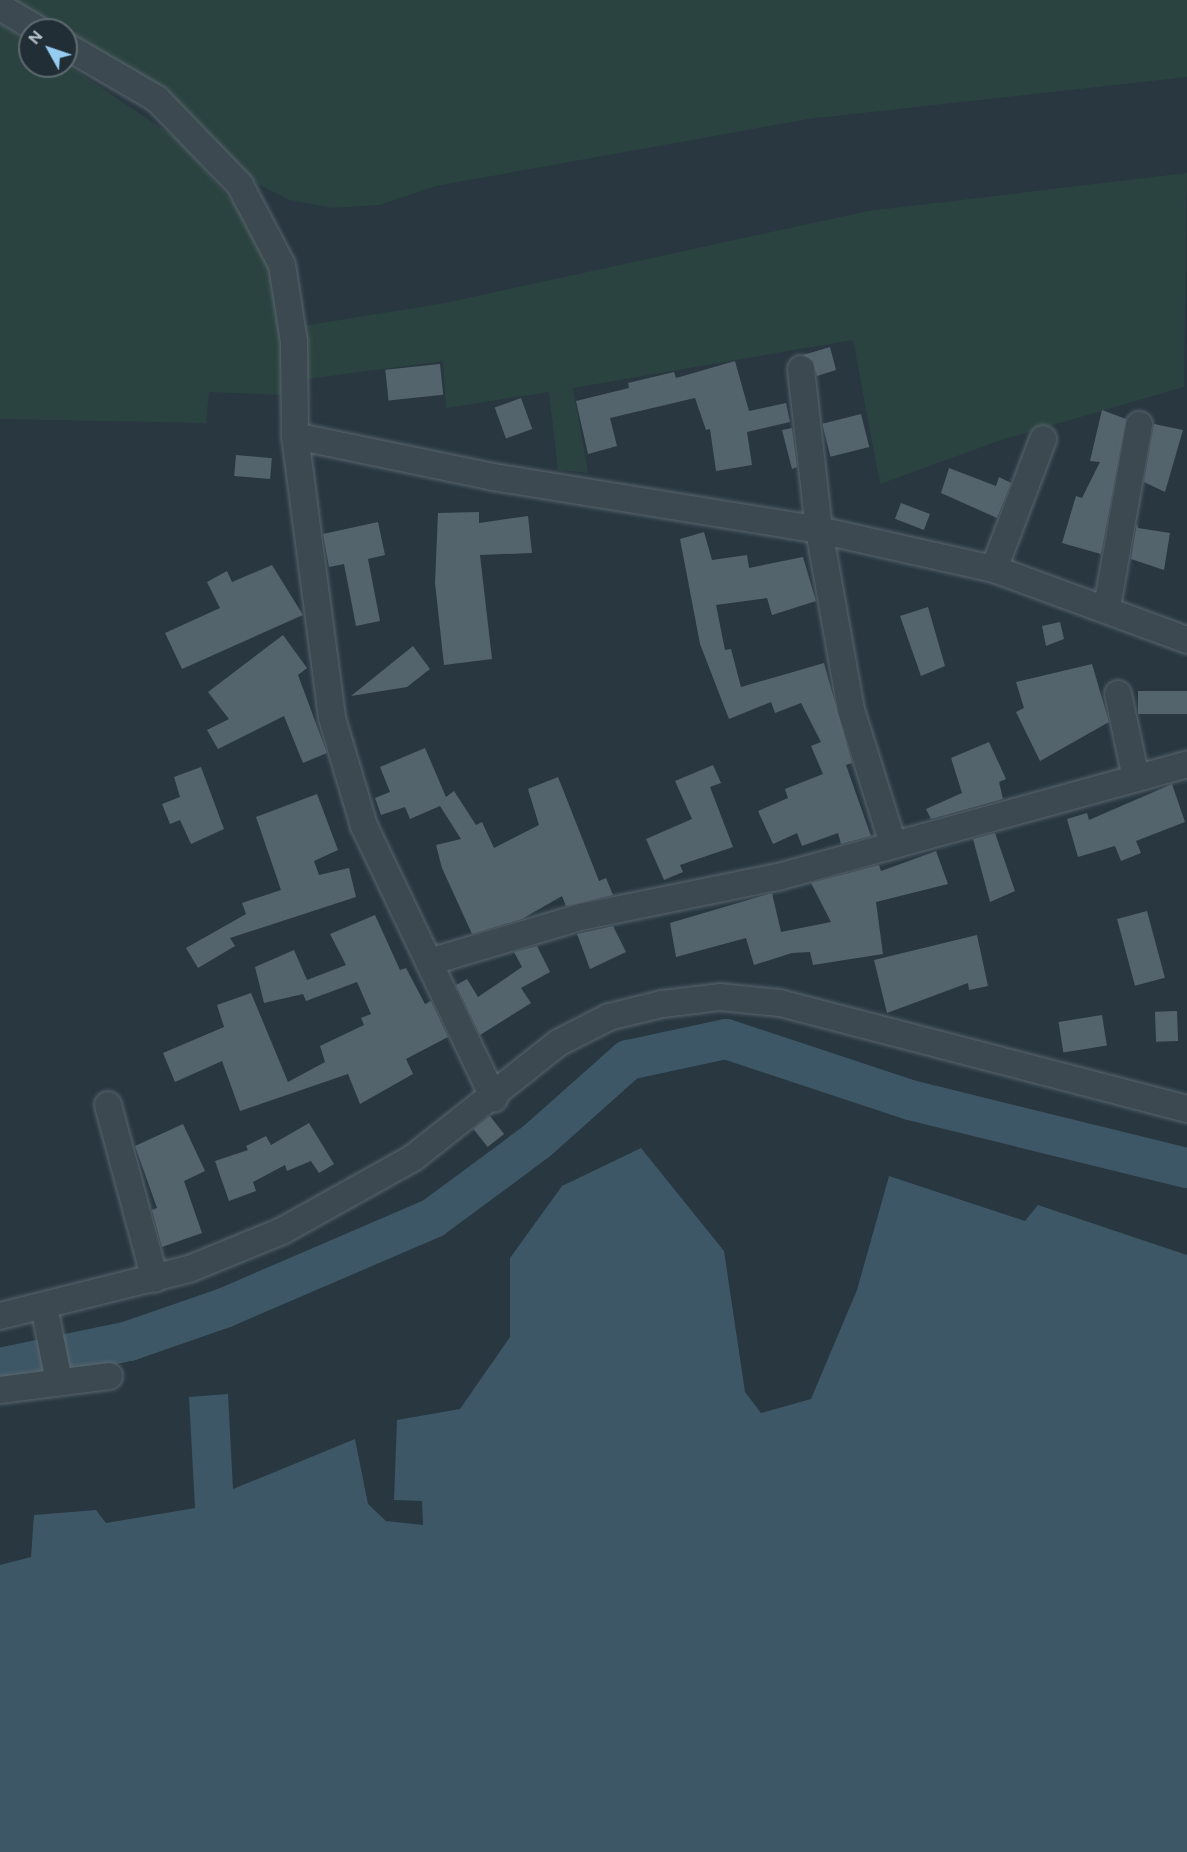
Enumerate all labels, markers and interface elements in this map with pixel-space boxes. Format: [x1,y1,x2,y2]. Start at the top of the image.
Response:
north arrow [18,18,78,78]
text: N [24,26,47,49]

